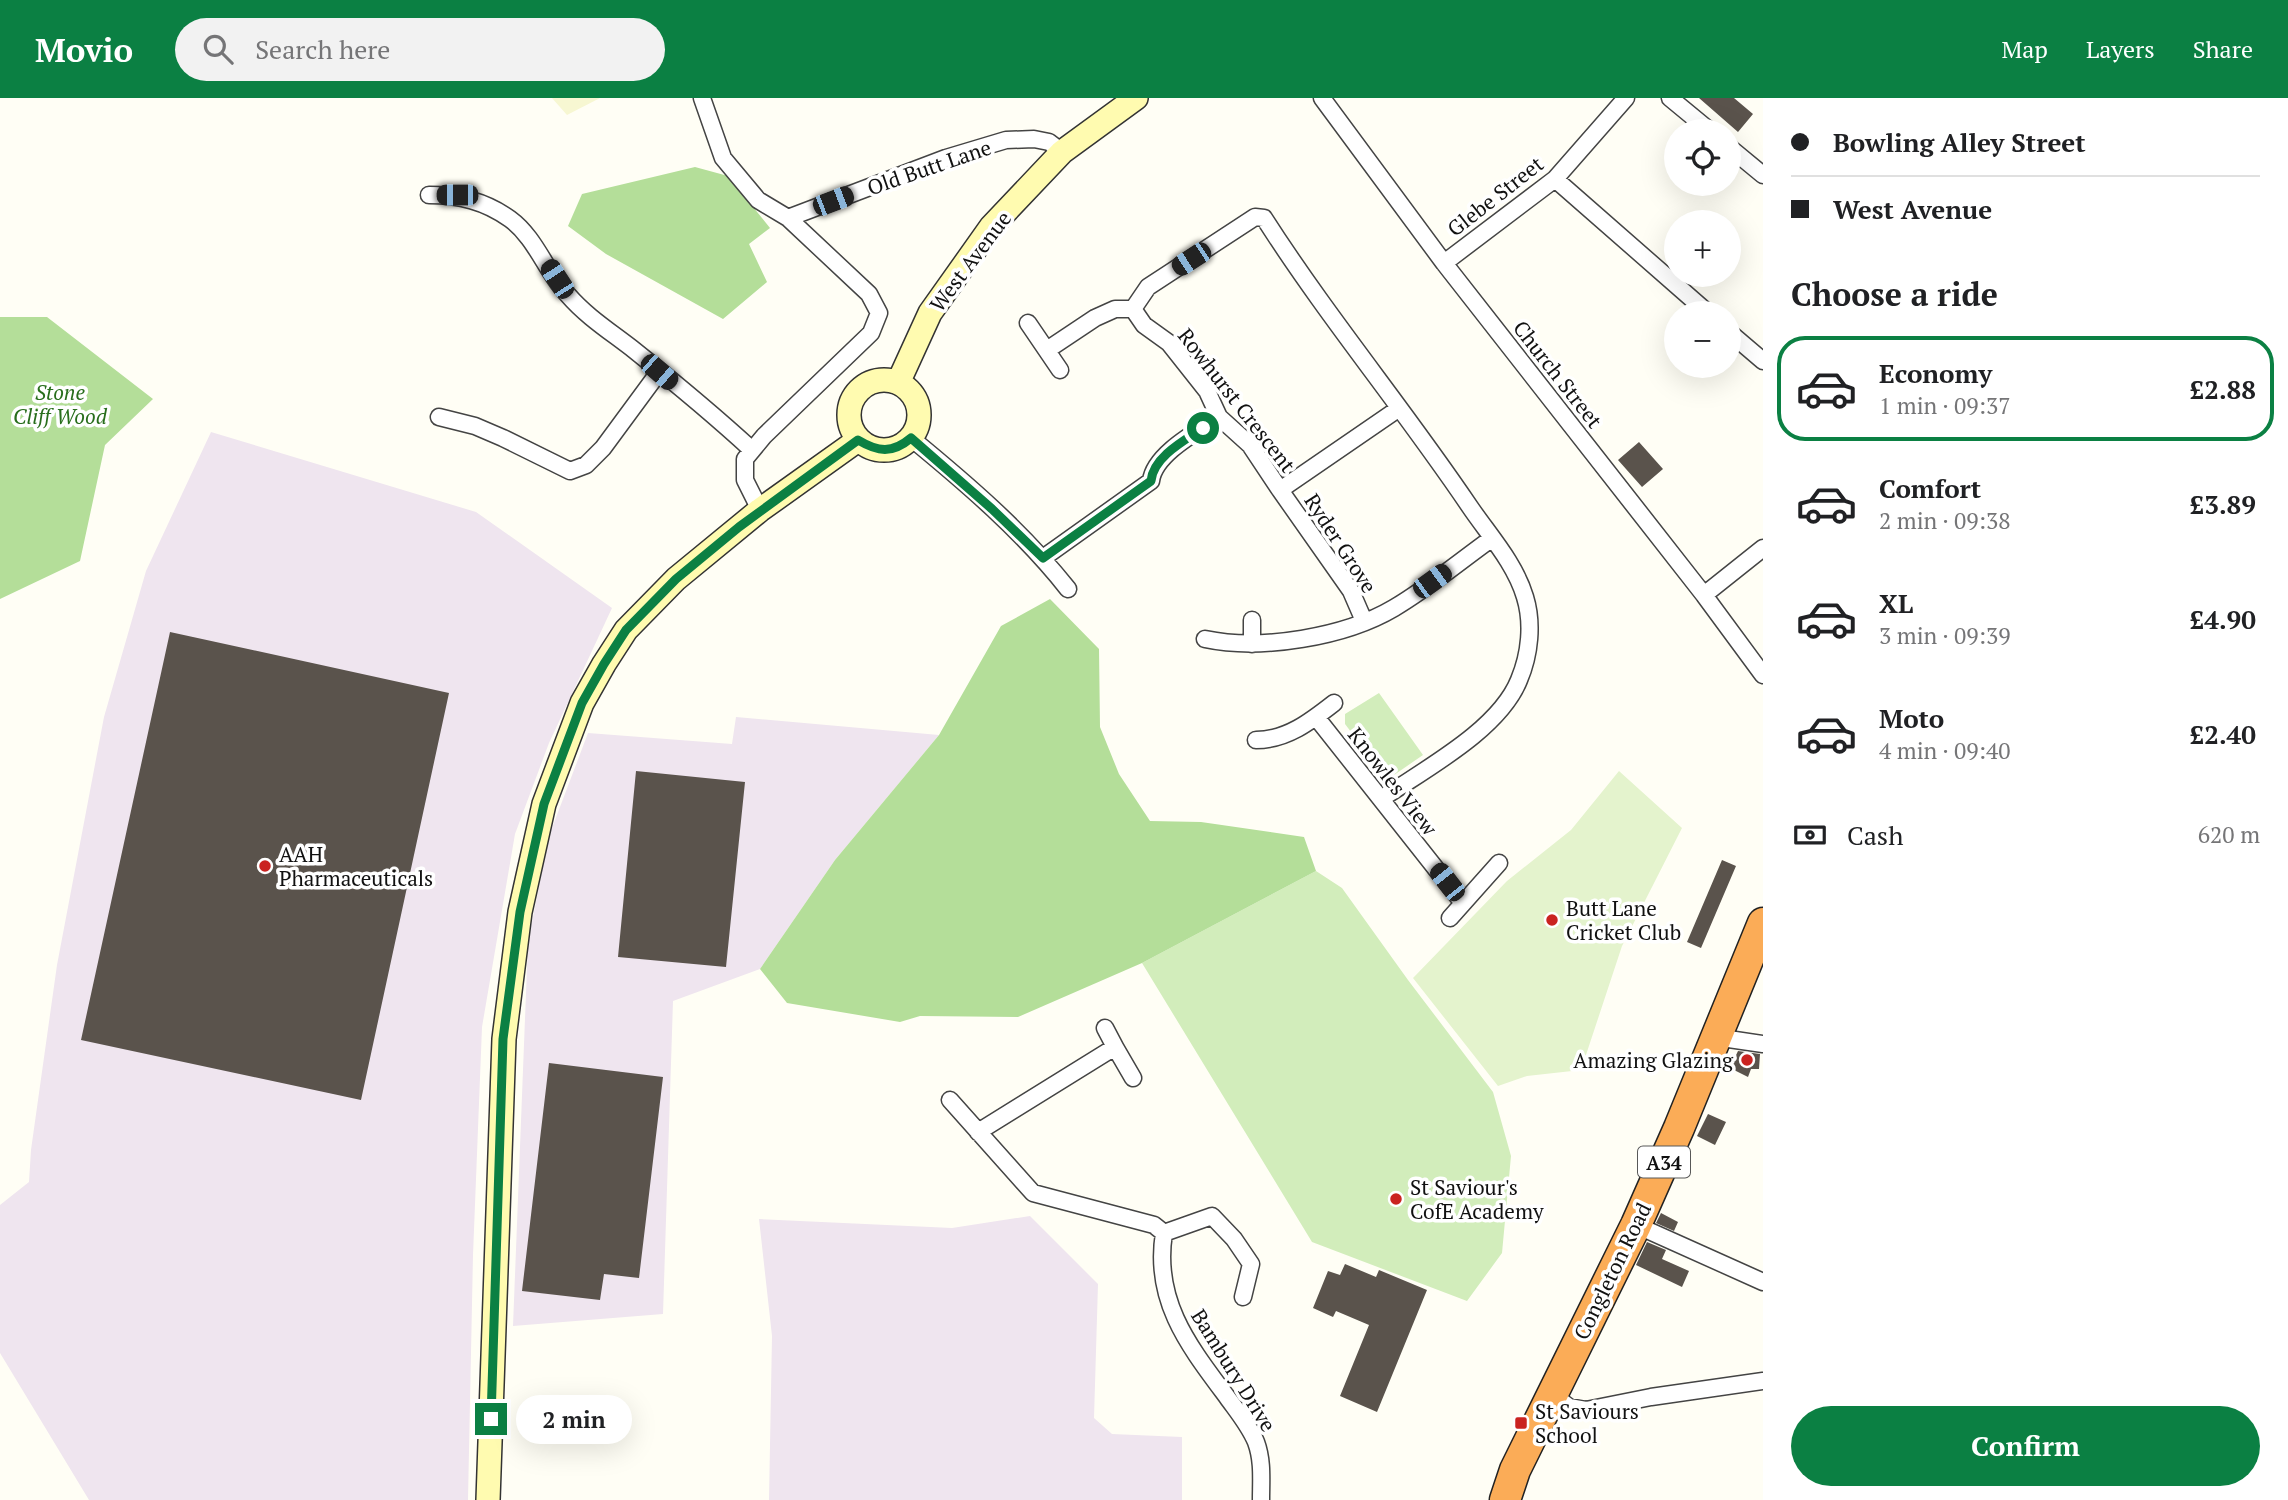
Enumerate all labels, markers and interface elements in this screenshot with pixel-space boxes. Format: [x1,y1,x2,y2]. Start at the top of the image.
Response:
search box [175,18,665,81]
text: Movio [35,28,133,71]
icon: search [199,30,237,68]
text: Search here [255,32,390,66]
text: Map [2001,33,2048,65]
text: Layers [2086,33,2155,65]
text: Share [2193,33,2253,65]
map controls [1664,119,1741,378]
button: locate [1664,119,1741,196]
text: Bowling Alley Street [1833,125,2086,159]
street label: Old Butt Lane [863,133,995,201]
street label: Glebe Street [1441,150,1549,242]
car [810,184,857,218]
car [437,185,479,206]
text: West Avenue [1833,192,1992,226]
street label: West Avenue [923,205,1017,317]
button: + [1664,210,1741,287]
car [1168,239,1215,279]
car [537,256,578,302]
text: Choose a ride [1791,273,1998,315]
button: − [1664,301,1741,378]
street label: Church Street [1507,314,1609,434]
street label: Rowhurst Crescent [1172,322,1302,478]
car [637,350,682,394]
text: Economy [1879,356,1992,390]
icon: car [1795,357,1858,420]
text: £2.88 [2190,372,2256,406]
park label: Stone Cliff Wood [13,378,108,430]
text: 1 min · 09:37 [1879,390,2011,421]
route start [1187,412,1219,444]
text: Comfort [1879,471,1981,505]
icon: car [1795,472,1858,535]
text: £3.89 [2190,487,2256,521]
street label: Ryder Grove [1298,488,1384,598]
text: 2 min · 09:38 [1879,505,2011,536]
car [1409,560,1456,602]
text: XL [1879,586,1913,620]
icon: car [1795,587,1858,650]
text: £4.90 [2190,602,2256,636]
text: 3 min · 09:39 [1879,620,2011,651]
text: Moto [1879,701,1944,735]
icon: car [1795,702,1858,765]
text: £2.40 [2190,717,2256,751]
street label: Knowles View [1342,721,1444,841]
text: 4 min · 09:40 [1879,735,2011,766]
icon: cash [1791,816,1829,854]
text: Cash [1847,818,1903,852]
text: 620 m [2198,819,2260,850]
place label: AAH Pharmaceuticals [279,840,433,892]
marker: AAH Pharmaceuticals [257,858,273,874]
car [1426,859,1469,905]
place label: Butt Lane Cricket Club [1566,894,1681,946]
marker: Butt Lane Cricket Club [1544,912,1560,928]
place label: Amazing Glazing [1573,1046,1734,1074]
marker: Amazing Glazing [1739,1052,1755,1068]
road number: A34 [1638,1146,1690,1178]
place label: St Saviour's CofE Academy [1410,1173,1544,1225]
marker: St Saviour's CofE Academy [1388,1191,1404,1207]
street label: Congleton Road [1567,1198,1657,1344]
street label: Bambury Drive [1185,1303,1283,1437]
callout: 2 min [516,1394,631,1444]
place label: St Saviours School [1535,1397,1639,1449]
route end [475,1403,507,1435]
text: 2 min [543,1404,605,1435]
button: Confirm [1791,1406,2260,1486]
marker: St Saviours School [1513,1415,1529,1431]

